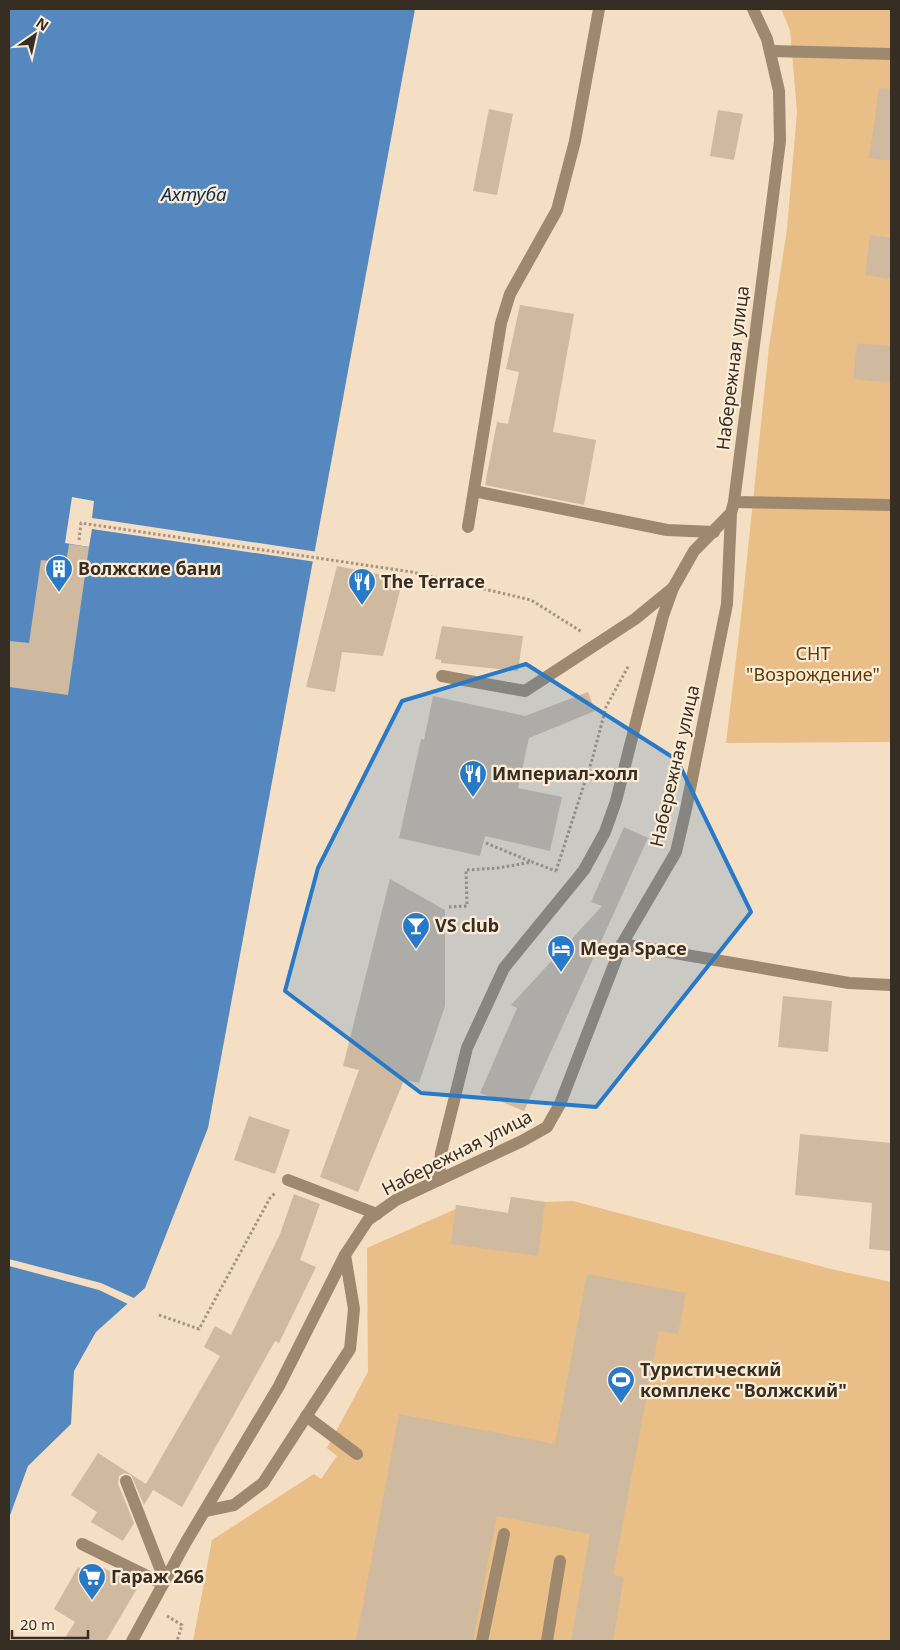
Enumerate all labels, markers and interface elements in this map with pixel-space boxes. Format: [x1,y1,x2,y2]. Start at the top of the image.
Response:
north arrow [10,10,60,60]
text: N [33,13,53,35]
water label: Ахтуба [159,181,227,207]
street label: Набережная улица [710,284,754,451]
building icon: Волжские бани [44,554,74,593]
place label: Волжские бани [78,556,221,580]
restaurant icon: The Terrace [347,567,377,606]
place label: The Terrace [381,569,485,593]
park label: СНТ "Возрождение" [746,641,880,686]
street label: Набережная улица [644,683,704,849]
restaurant icon: Империал-холл [458,759,488,798]
place label: Империал-холл [492,761,638,785]
bar icon: VS club [401,911,431,950]
place label: VS club [435,913,499,937]
hotel icon: Mega Space [546,934,576,973]
place label: Mega Space [580,936,687,960]
street label: Набережная улица [377,1104,536,1200]
place label: Туристический комплекс "Волжский" [640,1357,847,1402]
sports icon: Туристический комплекс "Волжский" [606,1365,636,1404]
supermarket icon: Гараж 266 [77,1562,107,1601]
place label: Гараж 266 [111,1564,204,1588]
scale bar [12,1608,89,1640]
text: 20 m [20,1614,55,1634]

